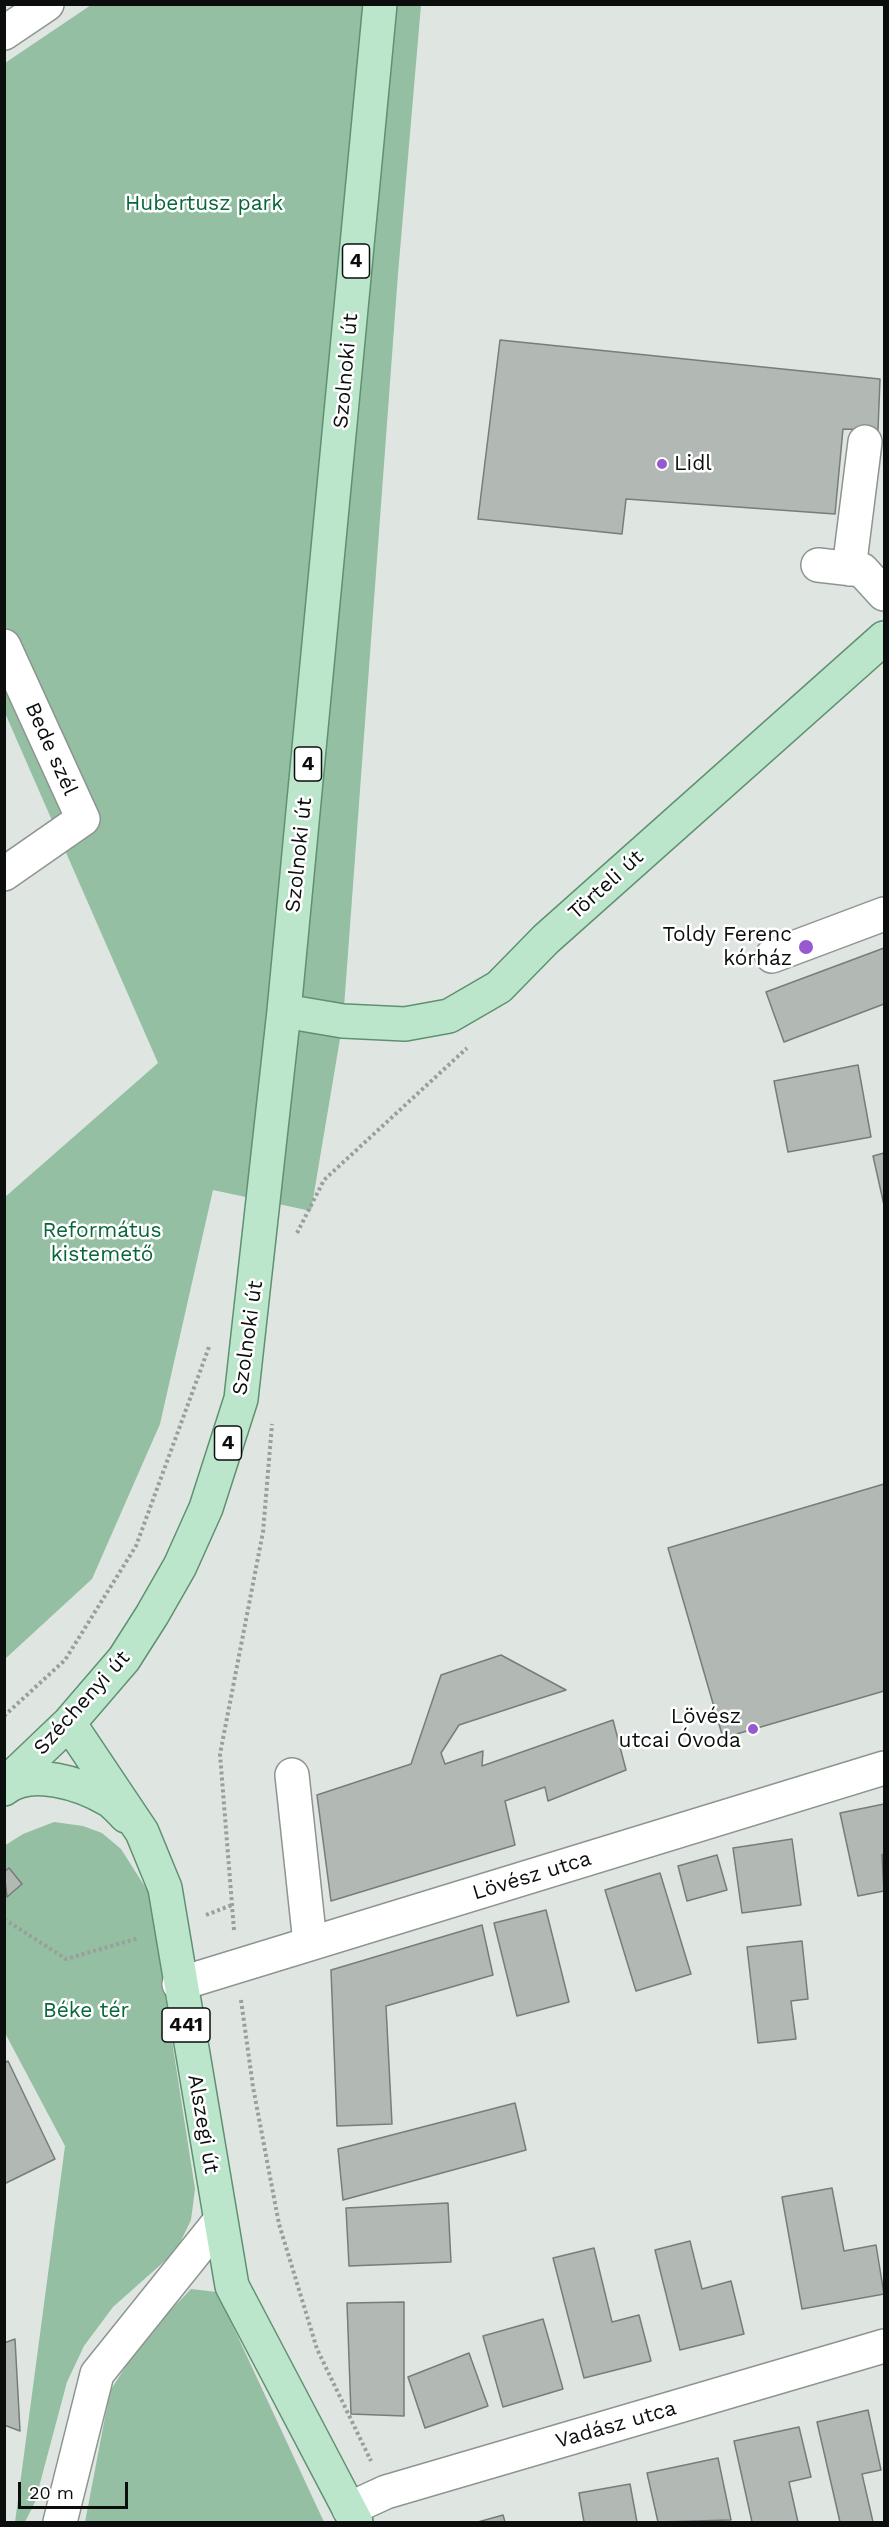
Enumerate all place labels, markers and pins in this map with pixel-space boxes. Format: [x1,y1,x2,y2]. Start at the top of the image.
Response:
place label: Lidl [674,451,712,477]
marker: Lidl [655,457,669,471]
place label: Toldy Ferenc kórház [663,922,792,972]
marker: Toldy Ferenc kórház [797,938,815,956]
place label: Lövész utcai Óvoda [619,1704,741,1754]
marker: Lövész utcai Óvoda [746,1722,760,1736]

